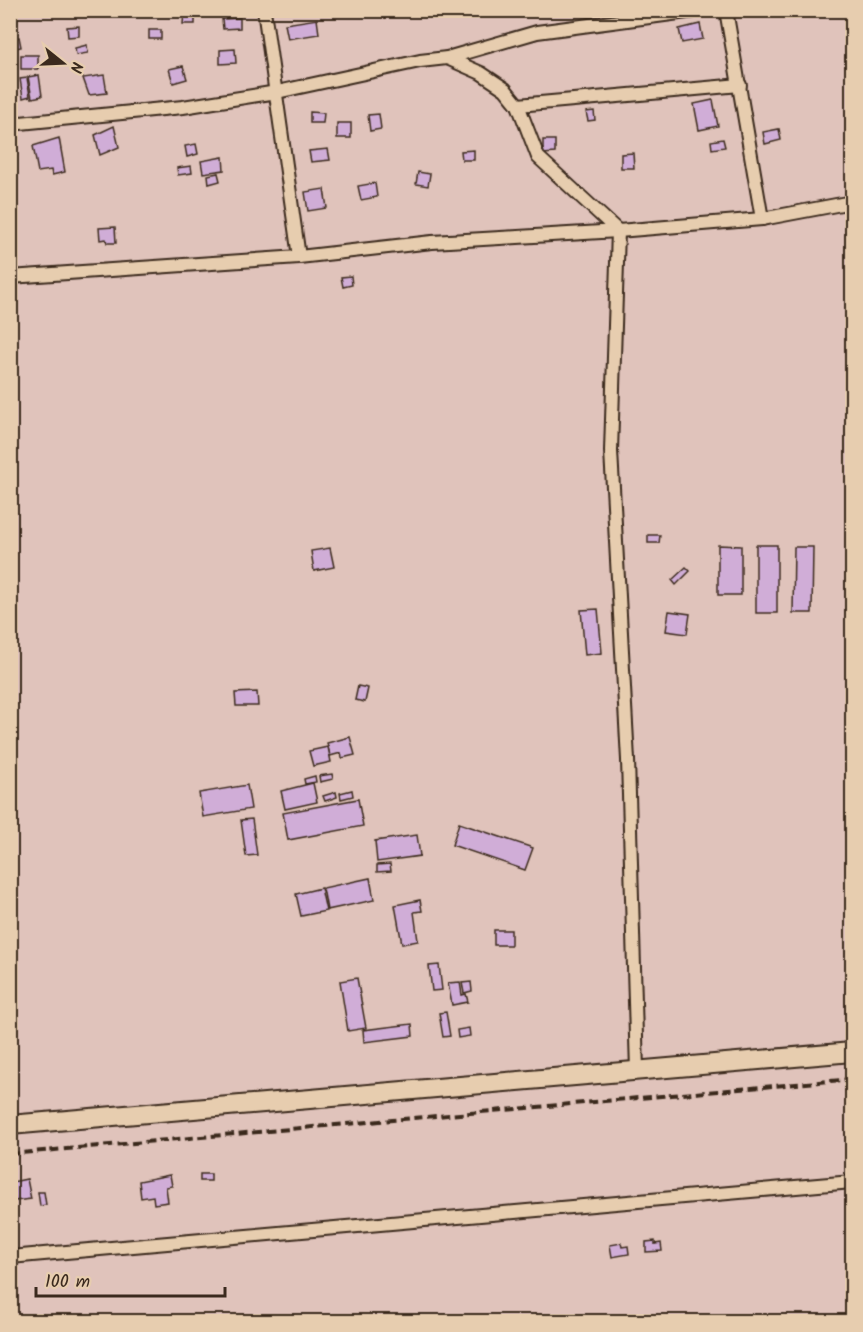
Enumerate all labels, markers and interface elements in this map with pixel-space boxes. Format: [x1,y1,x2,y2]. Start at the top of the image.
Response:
north arrow [33,33,93,93]
text: N [62,59,89,76]
scale bar [36,1260,225,1298]
text: 100 m [45,1268,90,1297]

